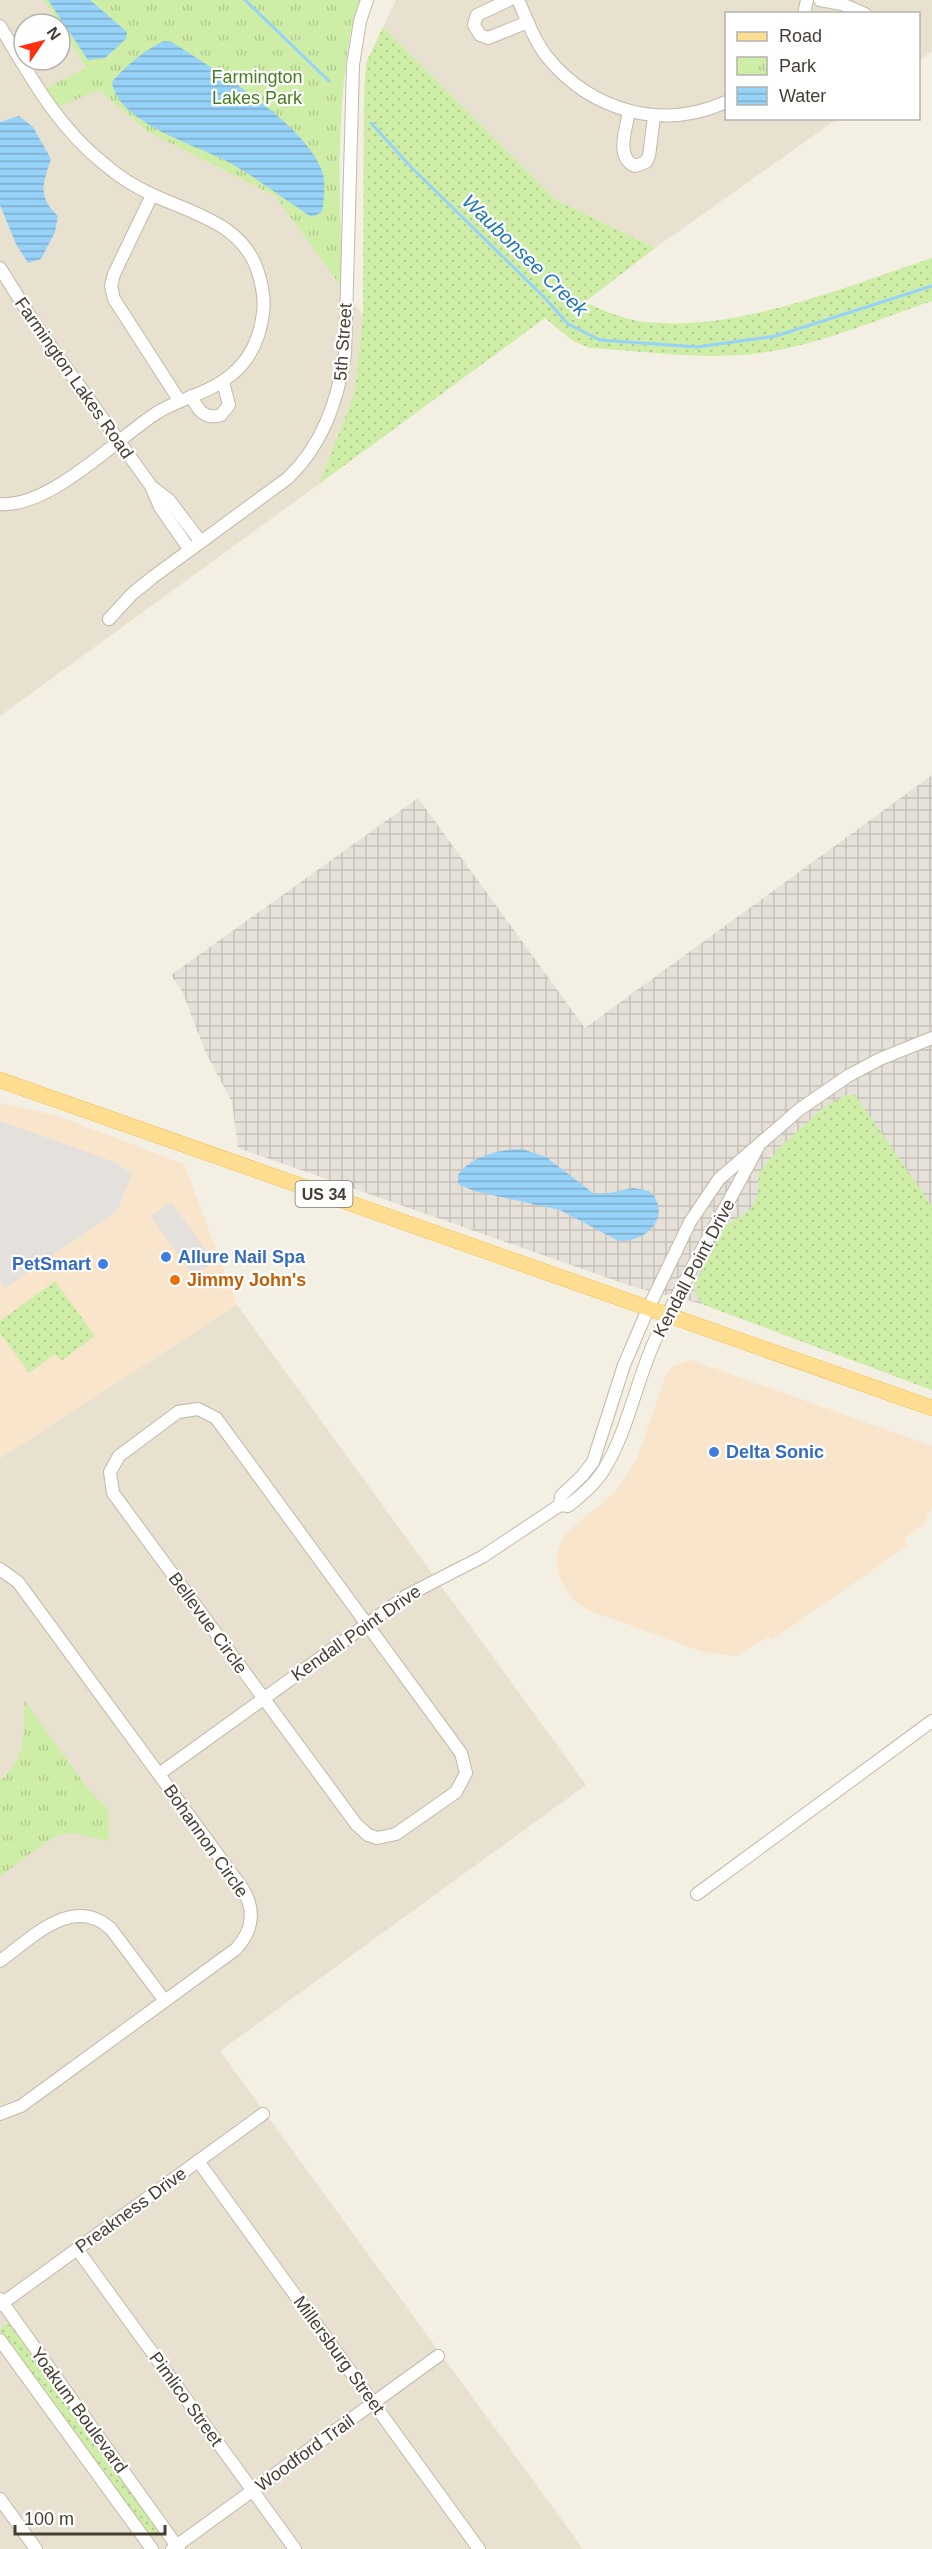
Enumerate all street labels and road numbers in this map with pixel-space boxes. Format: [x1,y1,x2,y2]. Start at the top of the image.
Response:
street label: Farmington Lakes Road [11,294,137,462]
street label: 5th Street [330,302,356,382]
road number: US 34 [296,1181,352,1207]
street label: Kendall Point Drive [649,1196,739,1340]
street label: Bellevue Circle [165,1569,251,1677]
street label: Kendall Point Drive [288,1581,424,1685]
street label: Bohannon Circle [160,1781,252,1901]
street label: Preakness Drive [72,2163,190,2257]
street label: Millersburg Street [289,2292,389,2418]
street label: Yoakum Boulevard [27,2343,131,2477]
street label: Pimlico Street [145,2348,227,2450]
street label: Woodford Trail [252,2411,358,2495]

